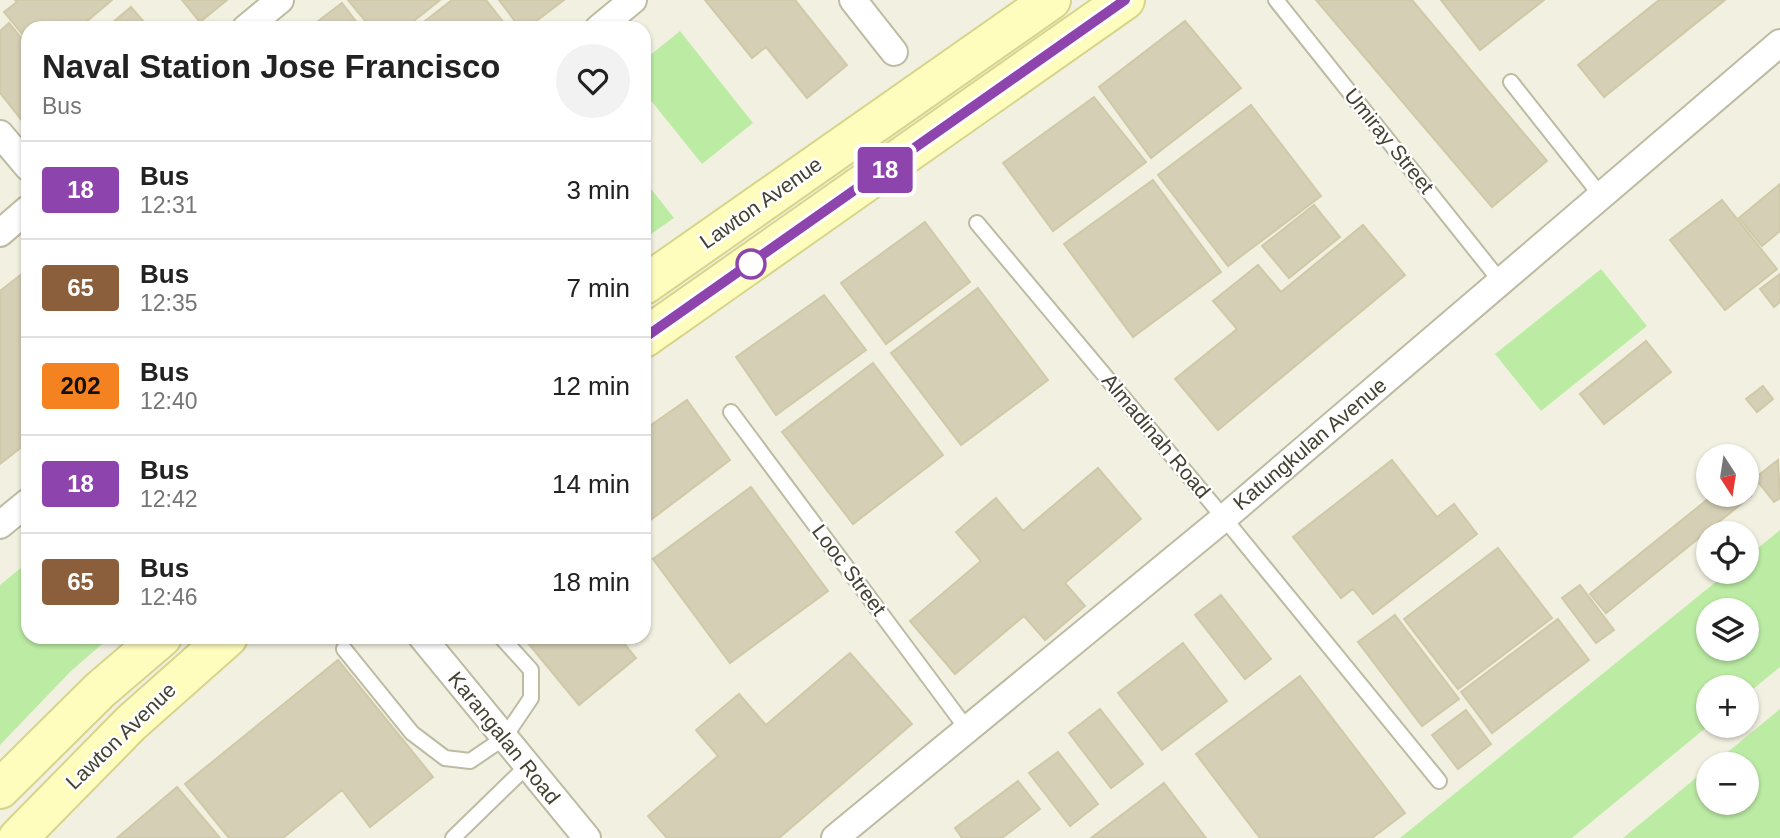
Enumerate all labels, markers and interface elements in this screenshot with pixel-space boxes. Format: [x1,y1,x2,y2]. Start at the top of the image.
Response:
button: heart [556,44,630,118]
text: Naval Station Jose Francisco [42,48,501,85]
street label: Umiray Street [1340,84,1439,198]
text: Bus [42,93,82,119]
line badge: 18 [854,147,917,193]
street label: Lawton Avenue [695,152,826,253]
text: 18 [872,156,898,183]
text: Bus [140,161,189,191]
text: 3 min [566,175,630,205]
text: 18 [67,176,94,203]
text: 12:31 [140,192,198,218]
unlabelled marker [736,249,766,279]
text: Bus [140,259,189,289]
text: 7 min [566,273,630,303]
text: 65 [67,274,94,301]
text: 12:35 [140,290,198,316]
text: Bus [140,357,189,387]
street label: Almadinah Road [1098,369,1215,503]
text: 12 min [552,371,630,401]
text: 202 [60,372,101,399]
street label: Katungkulan Avenue [1229,373,1391,514]
text: 12:40 [140,388,198,414]
north arrow [1696,444,1759,508]
map controls [1696,444,1759,815]
text: Bus [140,455,189,485]
text: 14 min [552,469,630,499]
text: 18 [67,470,94,497]
text: 12:42 [140,486,198,512]
street label: Looc Street [808,520,891,620]
button: locate [1696,521,1759,584]
text: Bus [140,553,189,583]
text: 18 min [552,567,630,597]
text: 65 [67,568,94,595]
text: 12:46 [140,584,198,610]
button: layers [1696,598,1759,661]
street label: Karangalan Road [444,667,565,808]
button: + [1696,675,1759,738]
street label: Lawton Avenue [61,678,180,794]
button: − [1696,752,1759,815]

